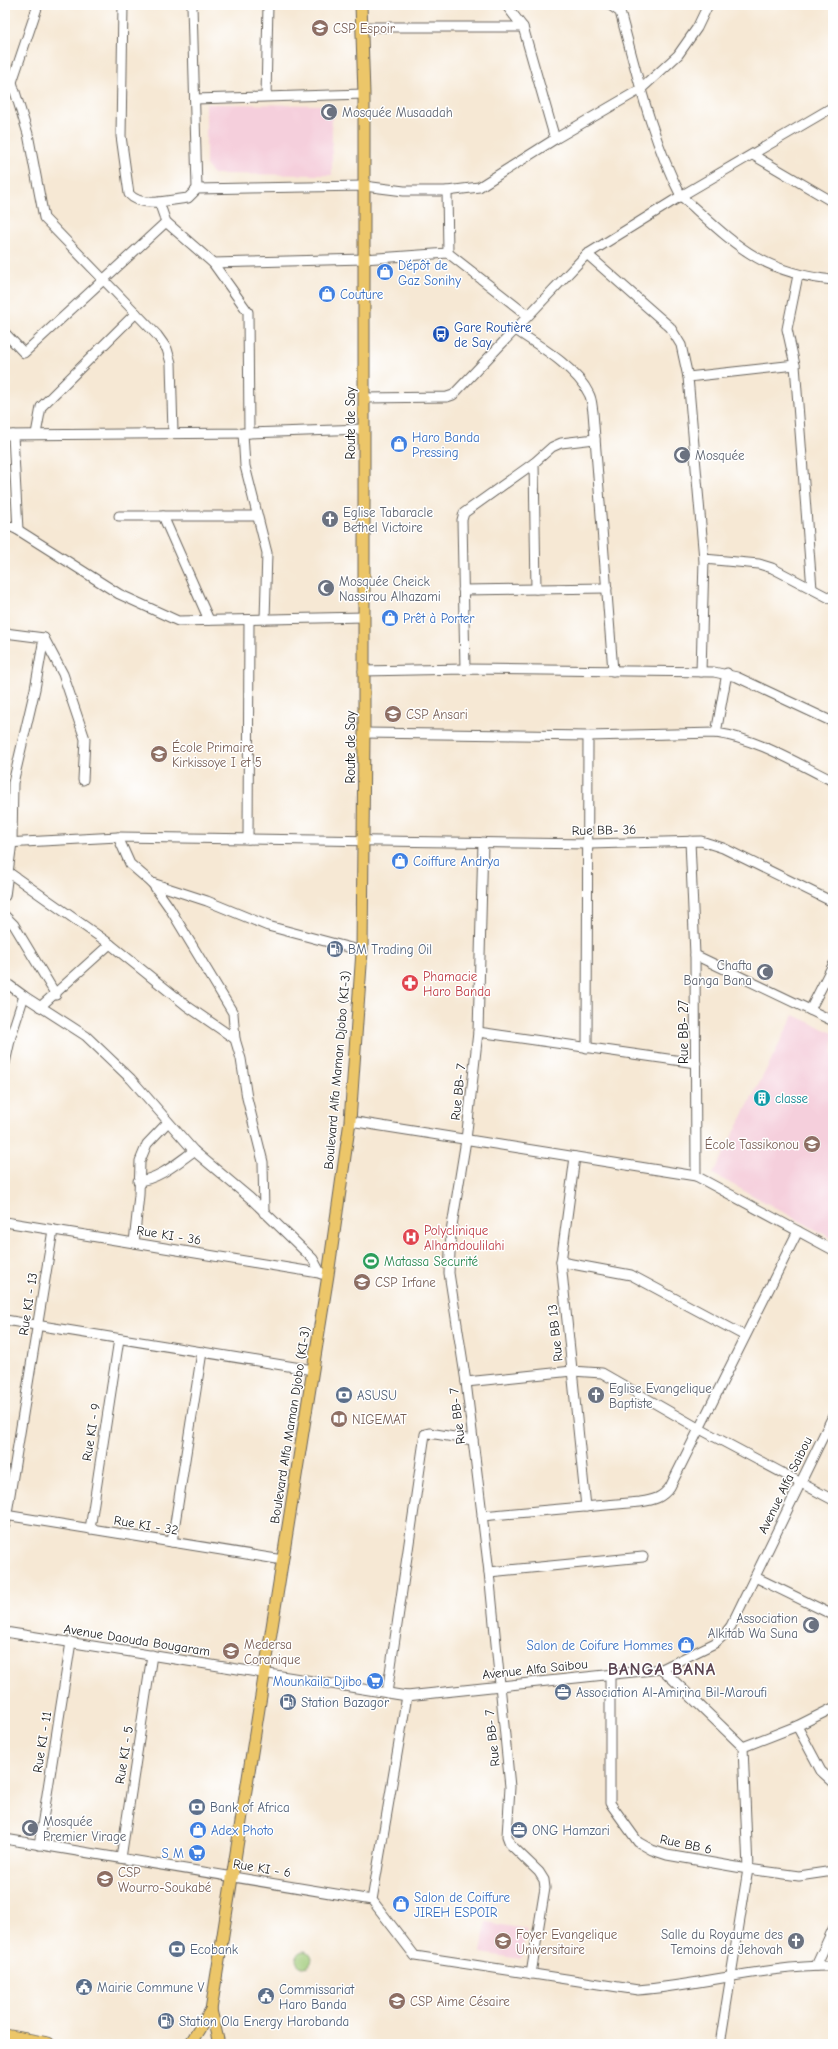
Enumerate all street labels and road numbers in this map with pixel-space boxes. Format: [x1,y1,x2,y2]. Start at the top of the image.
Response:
street label: Route de Say [343,386,358,459]
street label: Route de Say [343,710,358,783]
street label: Rue BB- 36 [572,822,636,838]
street label: Boulevard Alfa Maman Djobo (KI-3) [321,970,353,1170]
street label: Rue BB- 27 [676,1000,691,1064]
street label: Rue BB- 7 [448,1063,468,1121]
street label: Rue KI - 36 [136,1222,202,1248]
street label: Rue KI - 13 [16,1272,40,1336]
street label: Rue BB 13 [545,1304,565,1362]
street label: Boulevard Alfa Maman Djobo (KI-3) [267,1325,313,1525]
street label: Rue BB- 7 [446,1387,468,1445]
street label: Rue KI - 9 [79,1402,103,1462]
street label: Avenue Alfa Saibou [755,1434,815,1536]
street label: Rue KI - 32 [113,1513,179,1538]
street label: Avenue Daouda Bougaram [63,1621,211,1659]
street label: Avenue Alfa Saibou [481,1656,589,1682]
street label: Rue BB- 7 [482,1709,502,1767]
street label: Rue KI - 11 [30,1710,54,1774]
street label: Rue KI - 5 [112,1725,136,1785]
street label: Rue BB 6 [659,1831,713,1857]
street label: Rue KI - 6 [232,1856,292,1880]

